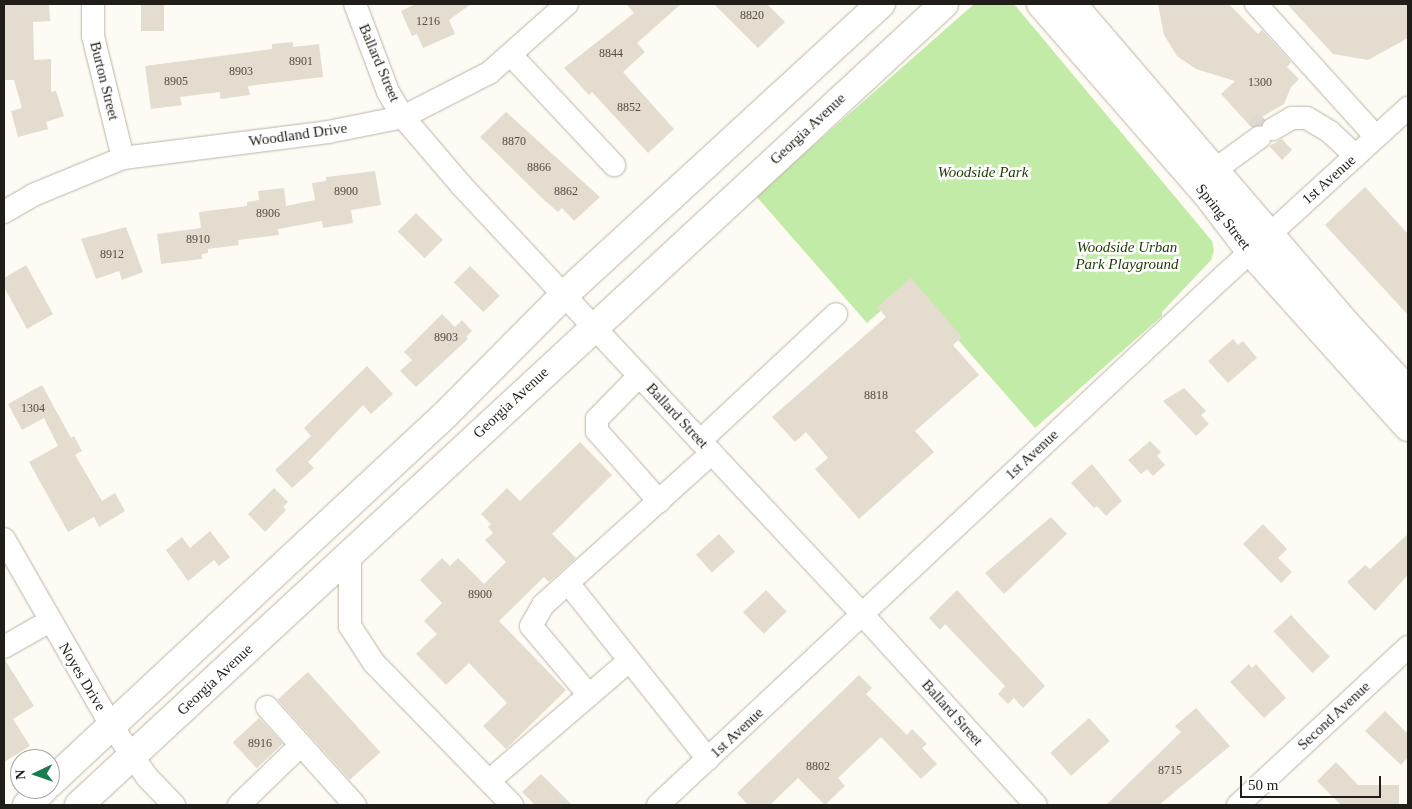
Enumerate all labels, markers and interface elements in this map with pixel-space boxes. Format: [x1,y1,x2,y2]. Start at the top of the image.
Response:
house number: 8820 [740,9,764,23]
house number: 1216 [416,15,440,29]
street label: Ballard Street [355,21,403,105]
street label: Burton Street [86,40,122,122]
house number: 8844 [599,47,623,61]
house number: 8901 [289,55,313,69]
house number: 8903 [229,65,253,79]
house number: 8905 [164,75,188,89]
house number: 1300 [1248,76,1272,90]
street label: Georgia Avenue [766,89,850,169]
house number: 8852 [617,101,641,115]
street label: Woodland Drive [248,119,348,151]
house number: 8870 [502,135,526,149]
street label: 1st Avenue [1298,151,1360,209]
house number: 8866 [527,161,551,175]
park label: Woodside Park [938,164,1028,182]
street label: Spring Street [1192,180,1254,254]
house number: 8900 [334,185,358,199]
house number: 8862 [554,185,578,199]
house number: 8906 [256,207,280,221]
house number: 8910 [186,233,210,247]
park label: Woodside Urban Park Playground [1075,238,1179,273]
house number: 8912 [100,248,124,262]
house number: 8903 [434,331,458,345]
street label: Georgia Avenue [469,363,553,443]
street label: Ballard Street [642,380,712,452]
house number: 8818 [864,389,888,403]
house number: 1304 [21,402,45,416]
street label: 1st Avenue [1001,426,1063,484]
house number: 8900 [468,588,492,602]
street label: Noyes Drive [55,640,109,714]
street label: Georgia Avenue [173,640,257,720]
street label: Ballard Street [918,676,986,750]
street label: Second Avenue [1294,678,1374,754]
street label: 1st Avenue [706,704,768,762]
house number: 8916 [248,737,272,751]
north arrow [10,749,60,799]
house number: 8802 [806,760,830,774]
house number: 8715 [1158,764,1182,778]
scale bar [1242,766,1383,798]
text: N [13,769,28,780]
text: 50 m [1248,777,1278,793]

